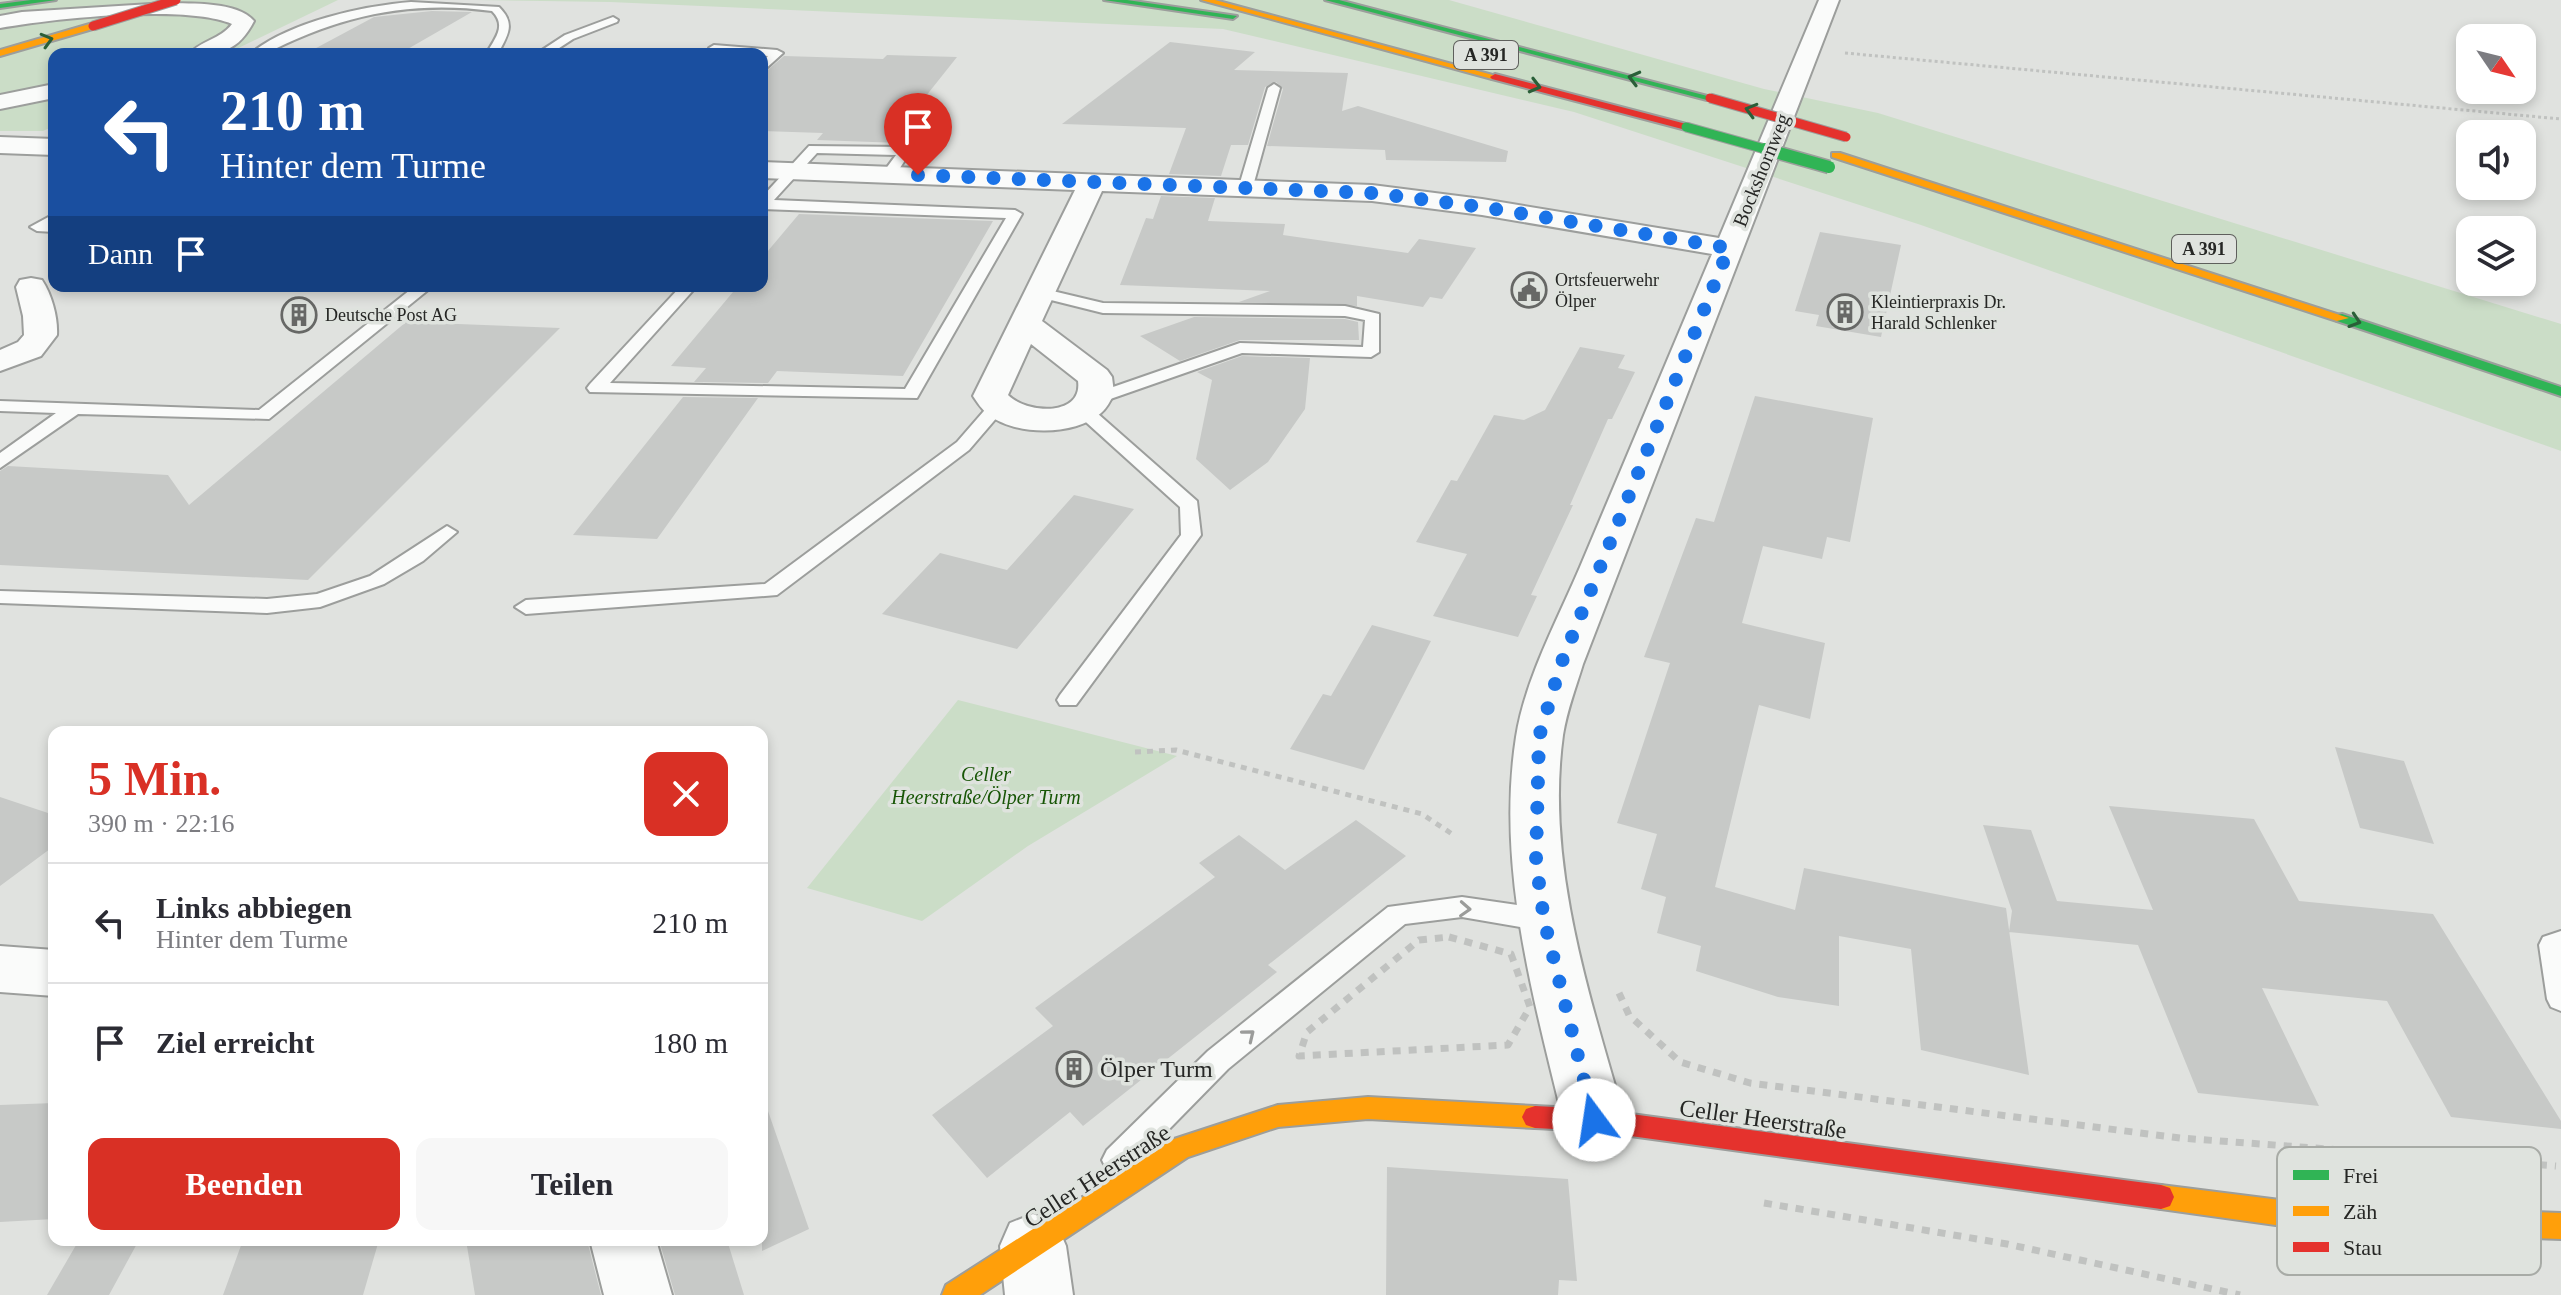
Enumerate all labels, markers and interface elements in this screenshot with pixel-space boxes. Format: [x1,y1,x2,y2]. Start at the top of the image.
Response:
north arrow [2456,24,2536,104]
map controls [2456,24,2536,296]
one-way arrow [39,33,53,49]
road number: A 391 [1454,41,1518,69]
one-way arrow [1628,71,1642,88]
one-way arrow [1527,77,1541,94]
icon: left [88,80,192,184]
text: 210 m [220,80,365,142]
pin [884,93,952,175]
one-way arrow [1745,103,1759,119]
icon: arrive [896,105,940,149]
street label: Bockshornweg [1728,110,1795,230]
button: sound [2456,120,2536,200]
text: Hinter dem Turme [220,146,486,186]
button: layers [2456,216,2536,296]
icon: arrive [169,232,213,276]
road number: A 391 [2172,235,2236,263]
text: Dann [88,237,153,270]
place label: Ortsfeuerwehr Ölper [1555,270,1659,311]
public building icon: Ortsfeuerwehr Ölper [1510,271,1548,309]
place label: Kleintierpraxis Dr. Harald Schlenker [1871,292,2006,333]
building icon: Kleintierpraxis Dr. Harald Schlenker [1826,293,1864,331]
building icon: Deutsche Post AG [280,296,318,334]
place label: Deutsche Post AG [325,305,457,325]
one-way arrow [2347,312,2361,328]
text: 5 Min. [88,752,221,805]
button: close [644,752,728,836]
park label: Celler Heerstraße/Ölper Turm [890,763,1081,809]
text: 390 m · 22:16 [88,809,235,838]
text: Links abbiegen [156,891,352,924]
one-way arrow [1459,900,1472,917]
icon: left [88,901,132,945]
text: 210 m [652,906,728,939]
text: Hinter dem Turme [156,925,348,954]
icon: arrive [88,1021,132,1065]
text: Ziel erreicht [156,1026,315,1059]
text: 180 m [652,1026,728,1059]
one-way arrow [1239,1030,1254,1045]
building icon: Ölper Turm [1055,1050,1093,1088]
place label: Ölper Turm [1100,1056,1213,1082]
position arrow [1552,1078,1636,1162]
street label: Celler Heerstraße [1678,1094,1848,1144]
street label: Celler Heerstraße [1019,1119,1175,1233]
button: Beenden [88,1138,400,1230]
button: Teilen [416,1138,728,1230]
legend [2277,1147,2541,1275]
text: Frei [2343,1163,2378,1188]
text: Zäh [2343,1199,2377,1224]
text: Stau [2343,1235,2382,1260]

